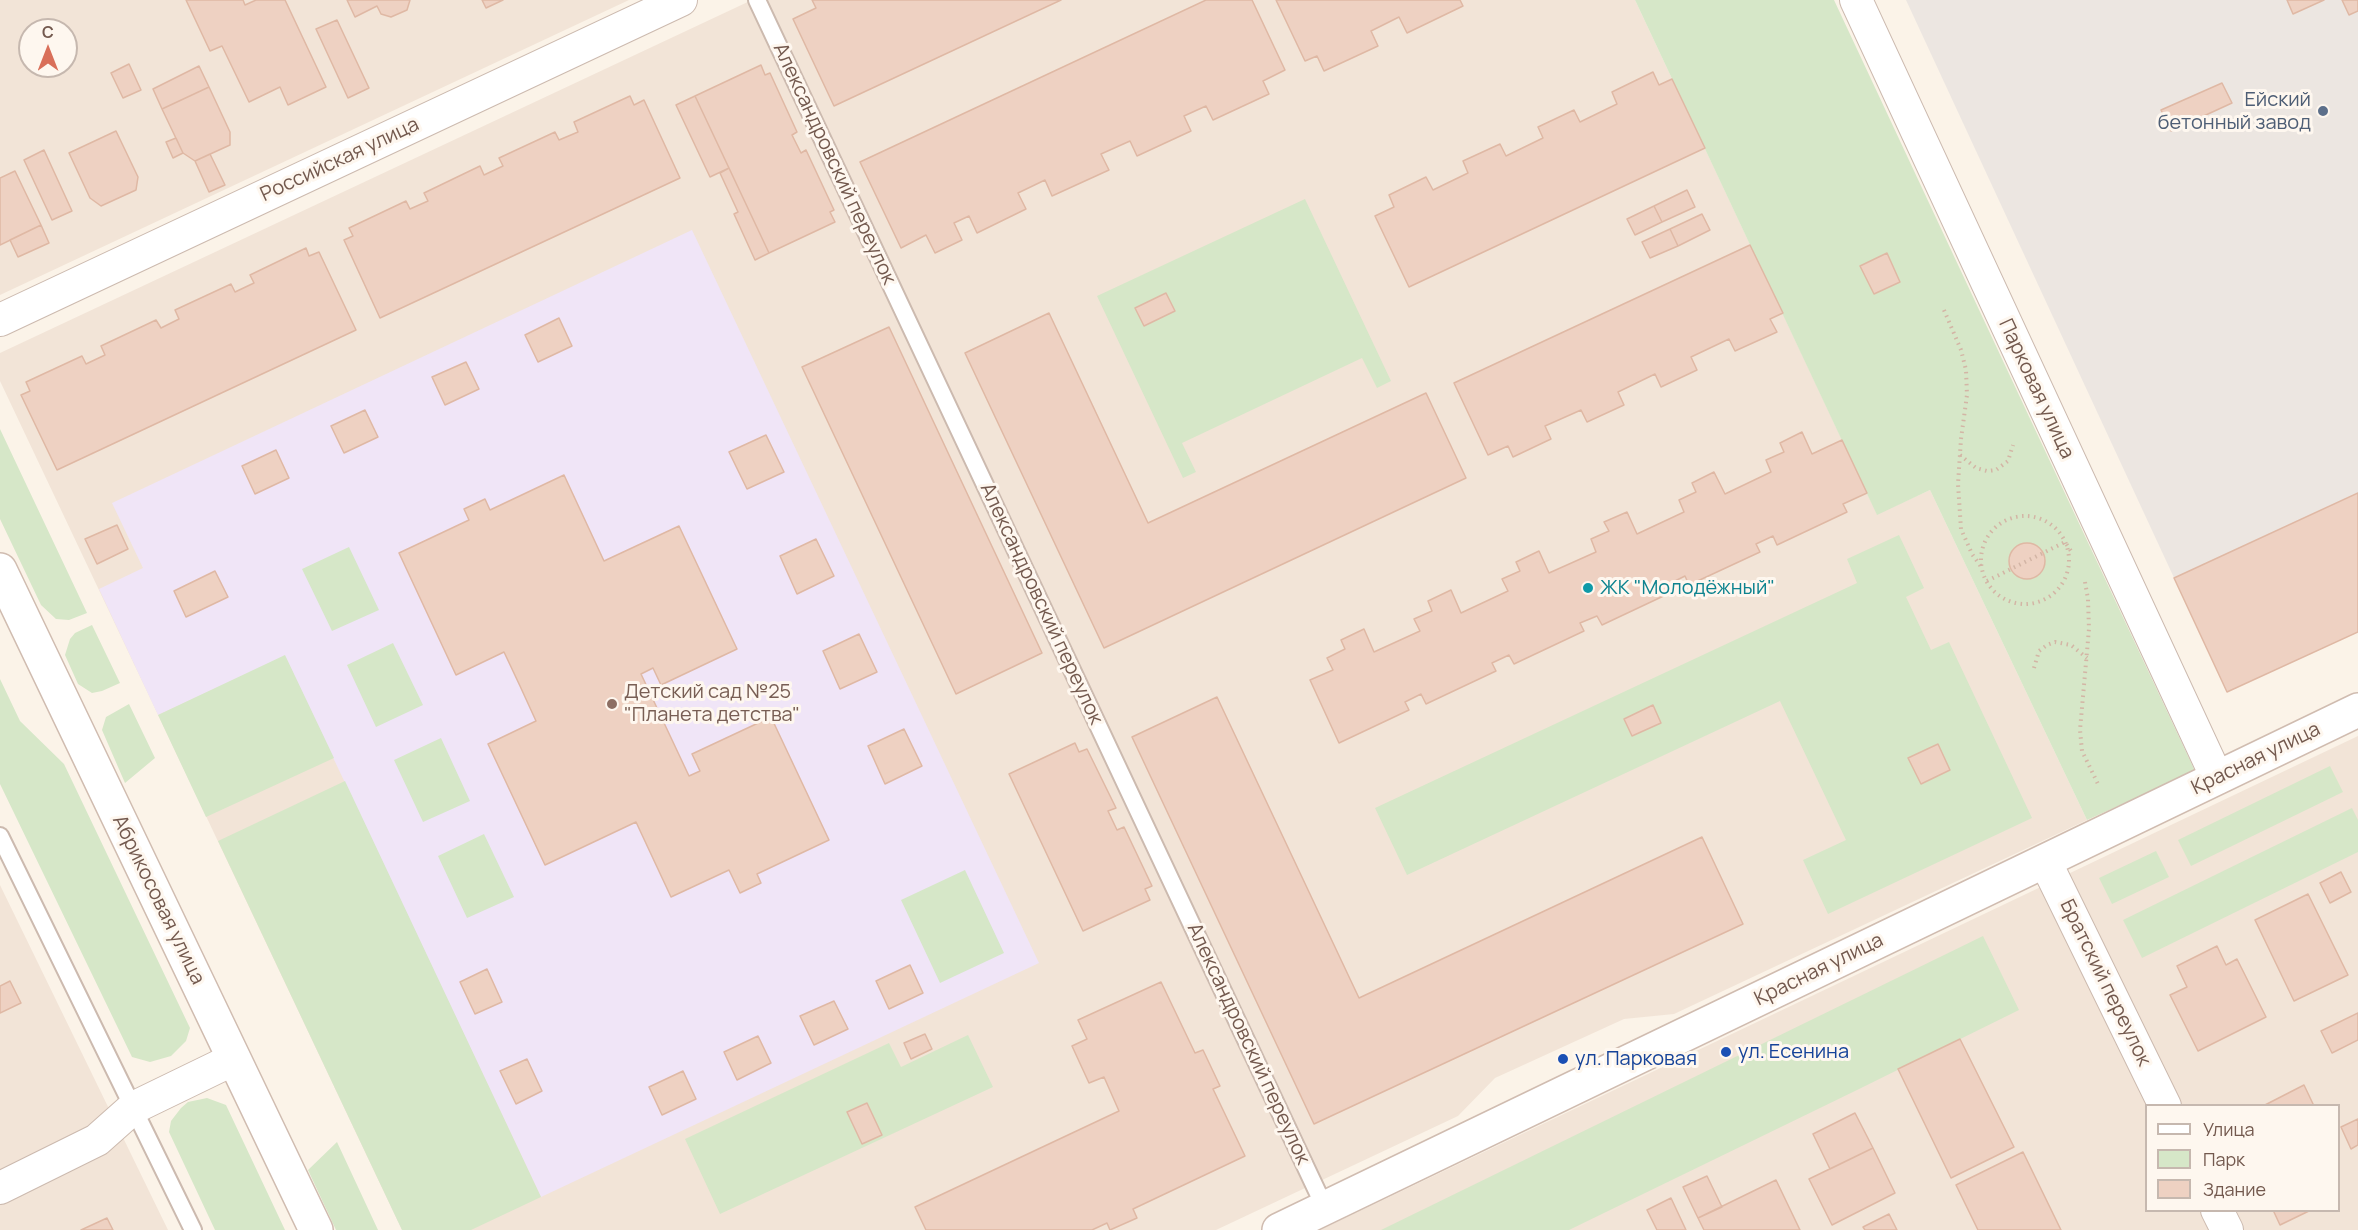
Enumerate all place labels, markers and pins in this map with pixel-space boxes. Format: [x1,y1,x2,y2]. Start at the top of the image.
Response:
place label: Ейский бетонный завод [2158,88,2311,135]
marker: Ейский бетонный завод [2316,104,2330,118]
place label: ЖК "Молодёжный" [1600,576,1775,600]
marker: ЖК "Молодёжный" [1581,581,1595,595]
place label: Детский сад №25 "Планета детства" [624,680,800,727]
marker: Детский сад №25 "Планета детства" [605,697,619,711]
place label: ул. Есенина [1738,1040,1849,1064]
marker: ул. Есенина [1719,1045,1733,1059]
place label: ул. Парковая [1575,1047,1697,1071]
marker: ул. Парковая [1556,1052,1570,1066]

